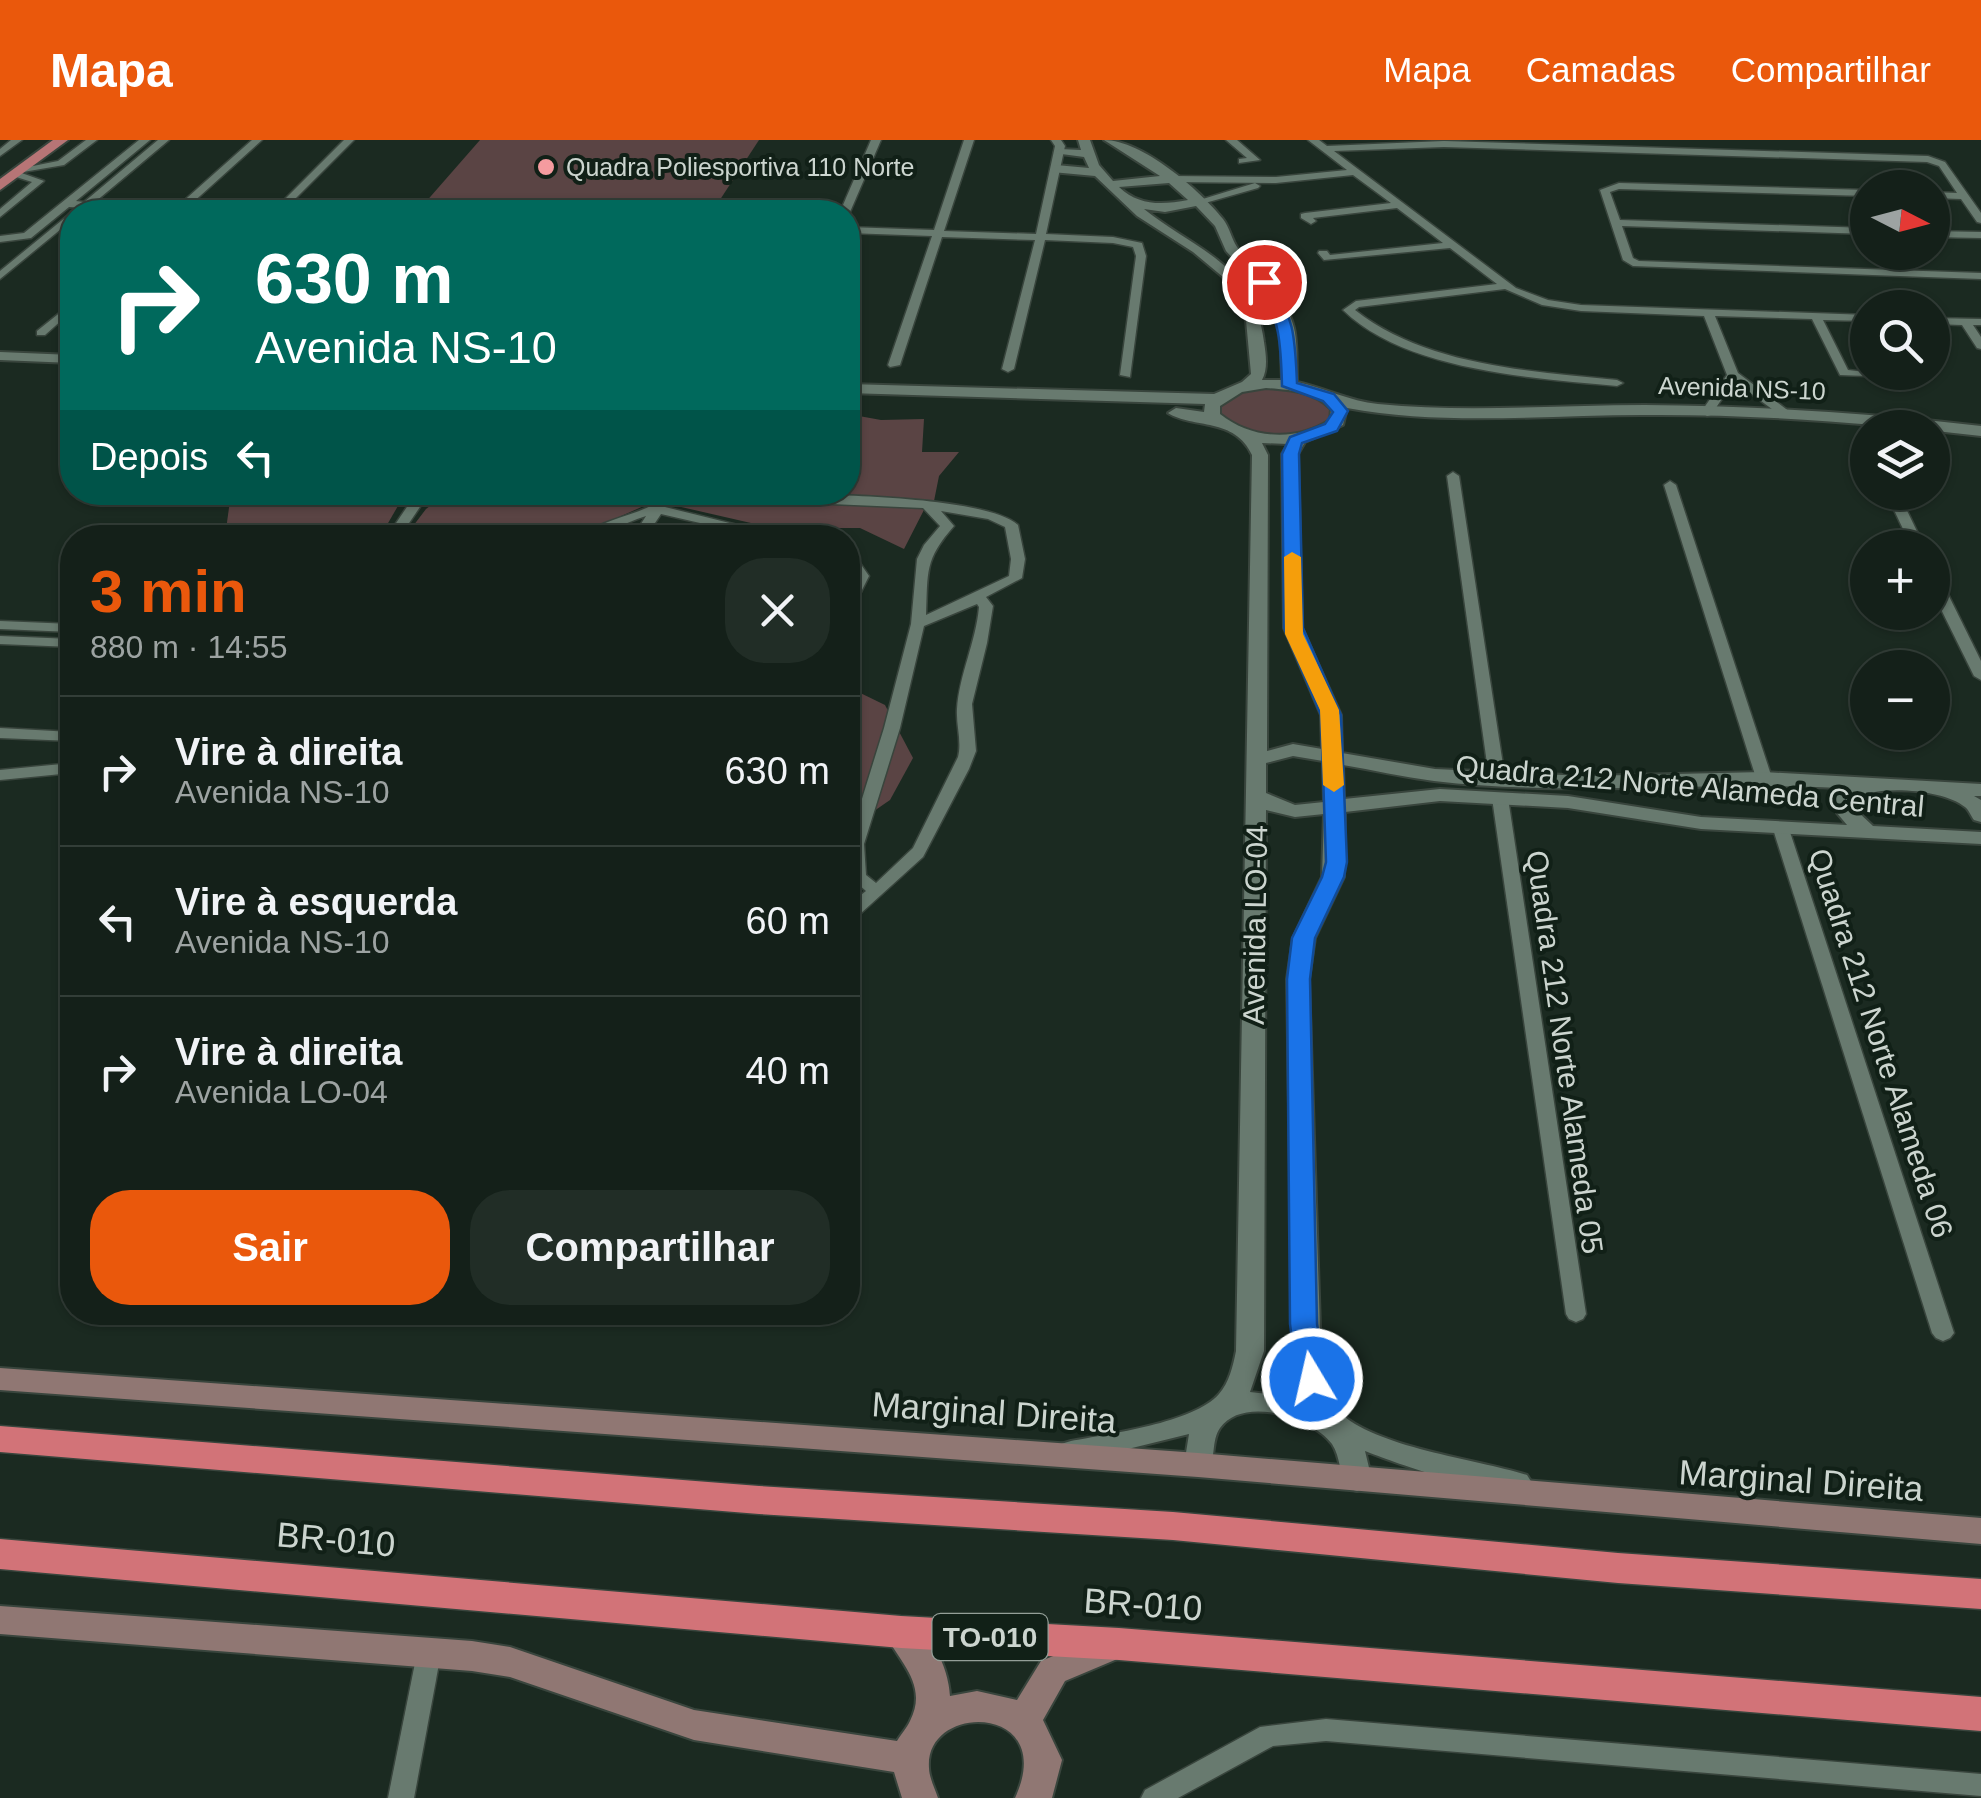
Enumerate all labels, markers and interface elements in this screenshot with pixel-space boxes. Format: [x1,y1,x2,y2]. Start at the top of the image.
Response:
text: Mapa [50,44,173,97]
text: Mapa [1383,50,1471,89]
text: Camadas [1526,50,1676,89]
text: Compartilhar [1731,50,1931,89]
place label: Quadra Poliesportiva 110 Norte [566,153,914,181]
marker: Quadra Poliesportiva 110 Norte [535,156,557,178]
north arrow [1850,170,1950,270]
map controls [1850,170,1950,750]
icon: right [90,240,220,370]
text: 630 m [255,240,453,318]
pin [1222,240,1307,325]
icon: arrive [1237,255,1292,310]
button: search [1850,290,1950,390]
text: Avenida NS-10 [255,322,557,373]
street label: Avenida NS-10 [1658,371,1826,405]
button: layers [1850,410,1950,510]
icon: left [228,430,283,485]
text: Depois [90,436,208,478]
button: + [1850,530,1950,630]
text: 3 min [90,558,247,625]
button: close [725,558,830,663]
text: 880 m · 14:55 [90,629,287,665]
button: − [1850,650,1950,750]
text: Vire à direita [175,731,402,773]
icon: right [90,744,145,799]
street label: Quadra 212 Norte Alameda Central [1454,749,1926,823]
text: 630 m [724,750,830,792]
text: Avenida NS-10 [175,774,390,810]
street label: Avenida LO-04 [1237,825,1273,1025]
street label: Quadra 212 Norte Alameda 06 [1802,844,1960,1242]
street label: Quadra 212 Norte Alameda 05 [1520,848,1610,1256]
text: Vire à esquerda [175,881,457,923]
icon: left [90,894,145,949]
text: 60 m [746,900,830,942]
text: Avenida NS-10 [175,924,390,960]
text: Vire à direita [175,1031,402,1073]
icon: right [90,1044,145,1099]
text: 40 m [746,1050,830,1092]
text: Avenida LO-04 [175,1074,388,1110]
button: Sair [90,1190,450,1305]
button: Compartilhar [470,1190,830,1305]
position arrow [1260,1327,1364,1431]
street label: Marginal Direita [870,1384,1118,1440]
street label: Marginal Direita [1677,1452,1925,1508]
street label: BR-010 [275,1514,397,1564]
street label: BR-010 [1082,1580,1204,1628]
road number: TO-010 [932,1614,1048,1660]

